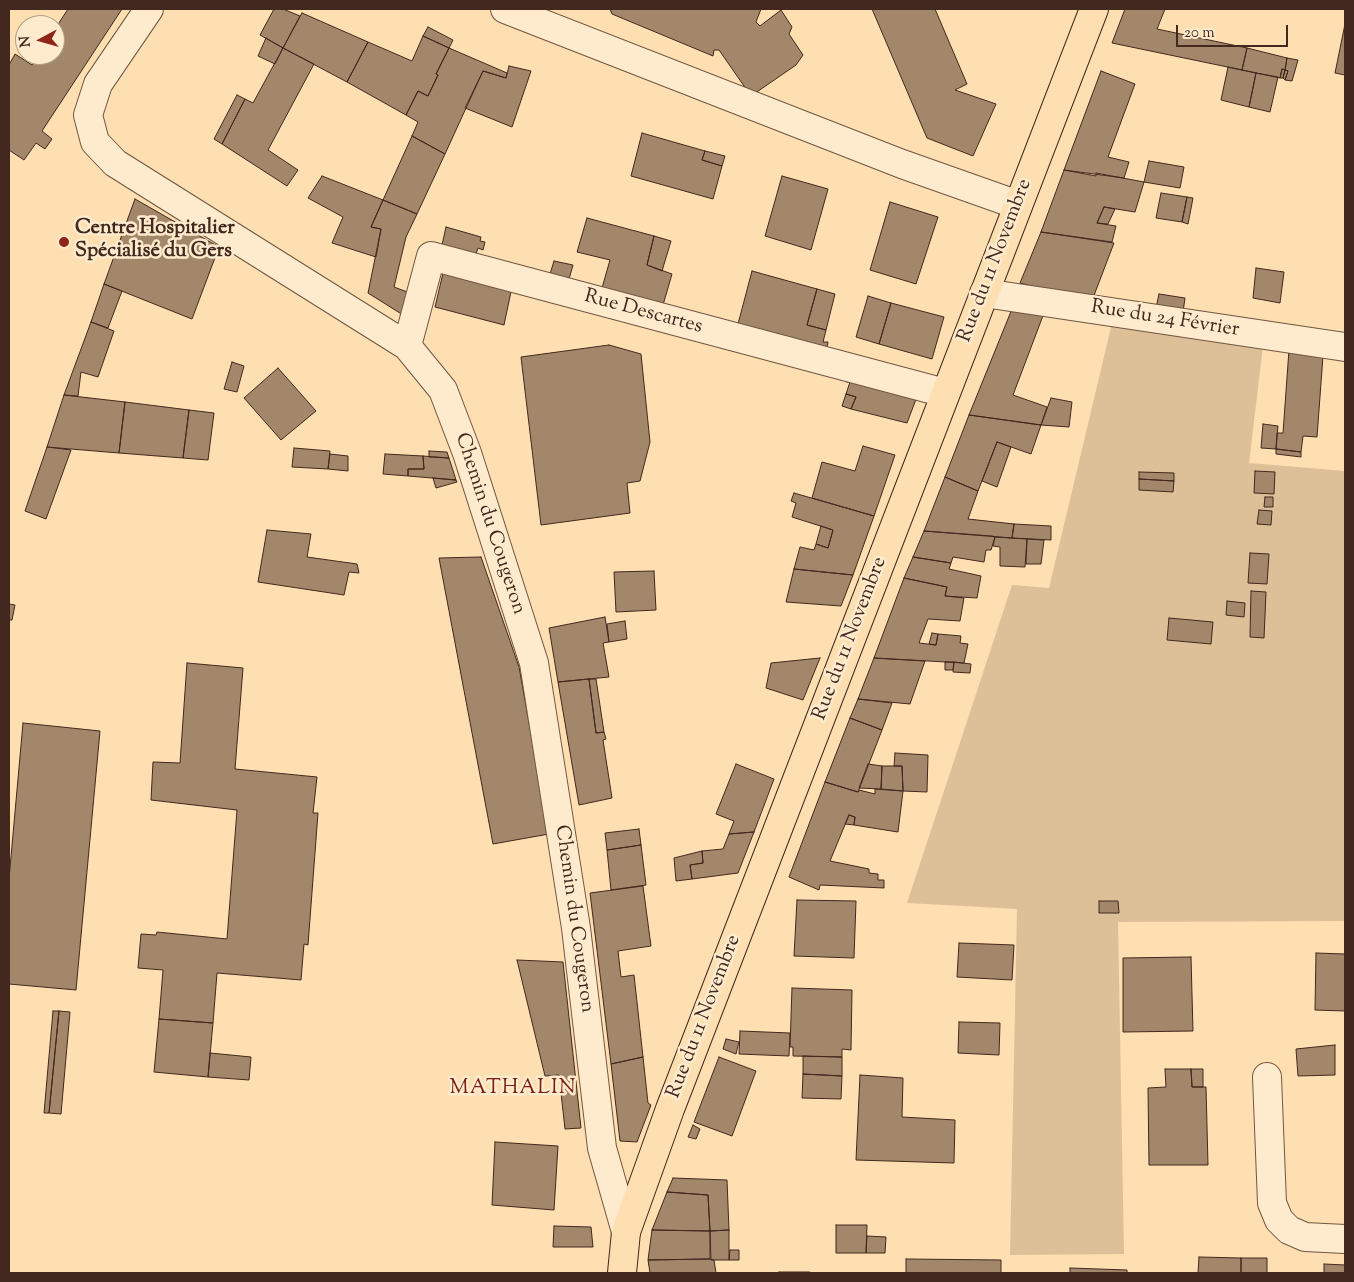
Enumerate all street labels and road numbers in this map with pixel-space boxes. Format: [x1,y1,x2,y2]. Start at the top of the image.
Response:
street label: Rue du 11 Novembre [954,176,1038,346]
street label: Rue Descartes [581,286,705,340]
street label: Rue du 24 Février [1089,296,1241,344]
street label: Chemin du Cougeron [448,430,530,618]
street label: Rue du 11 Novembre [809,554,893,724]
street label: Chemin du Cougeron [548,824,598,1014]
street label: Rue du 11 Novembre [663,932,747,1102]

